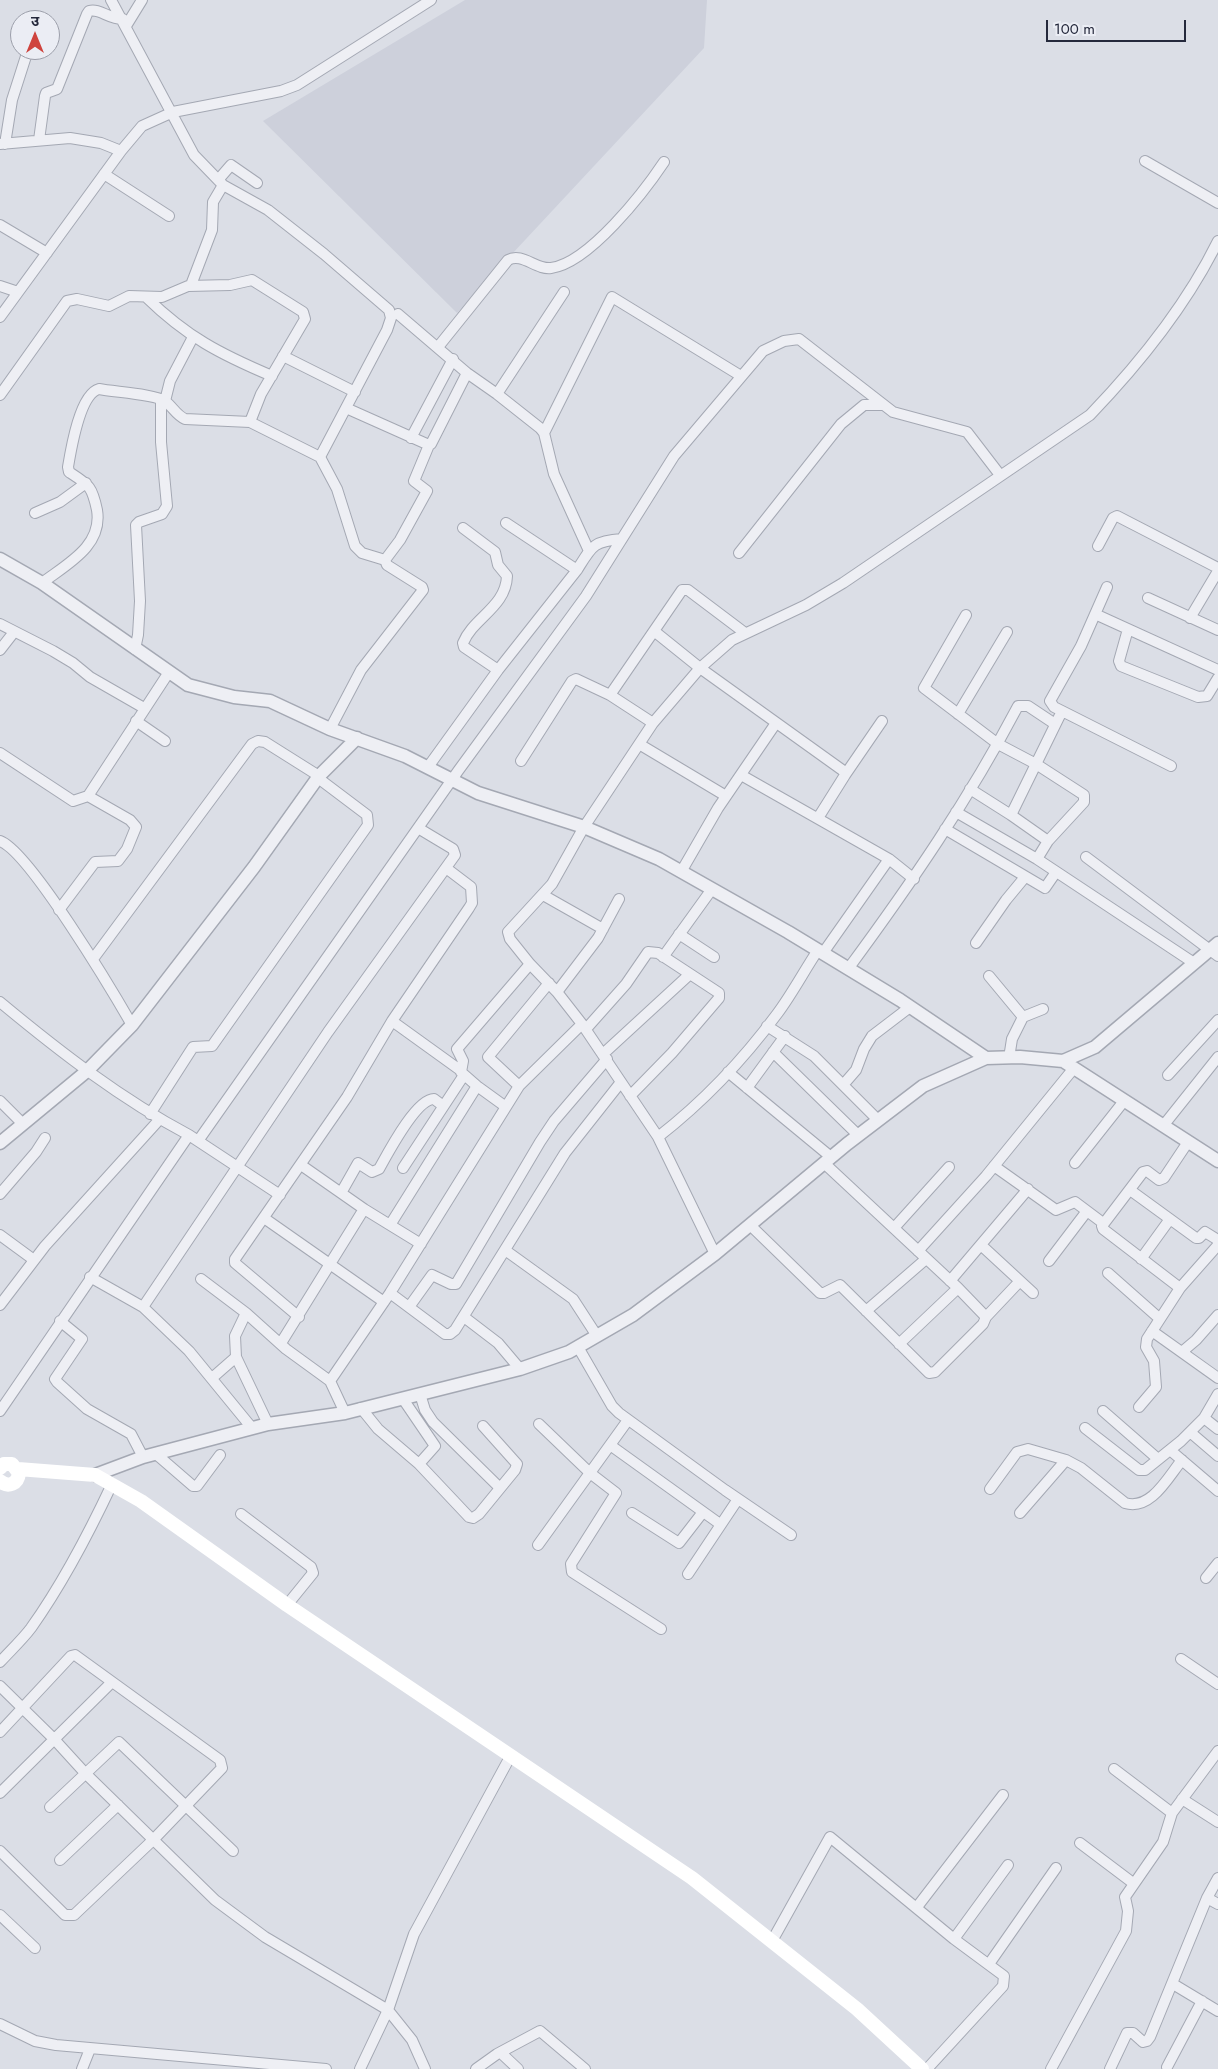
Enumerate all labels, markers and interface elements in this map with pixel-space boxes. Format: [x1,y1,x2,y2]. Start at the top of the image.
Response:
north arrow [10,10,60,60]
scale bar [1048,10,1188,42]
text: उ [31,11,39,31]
text: 100 m [1054,18,1095,40]

